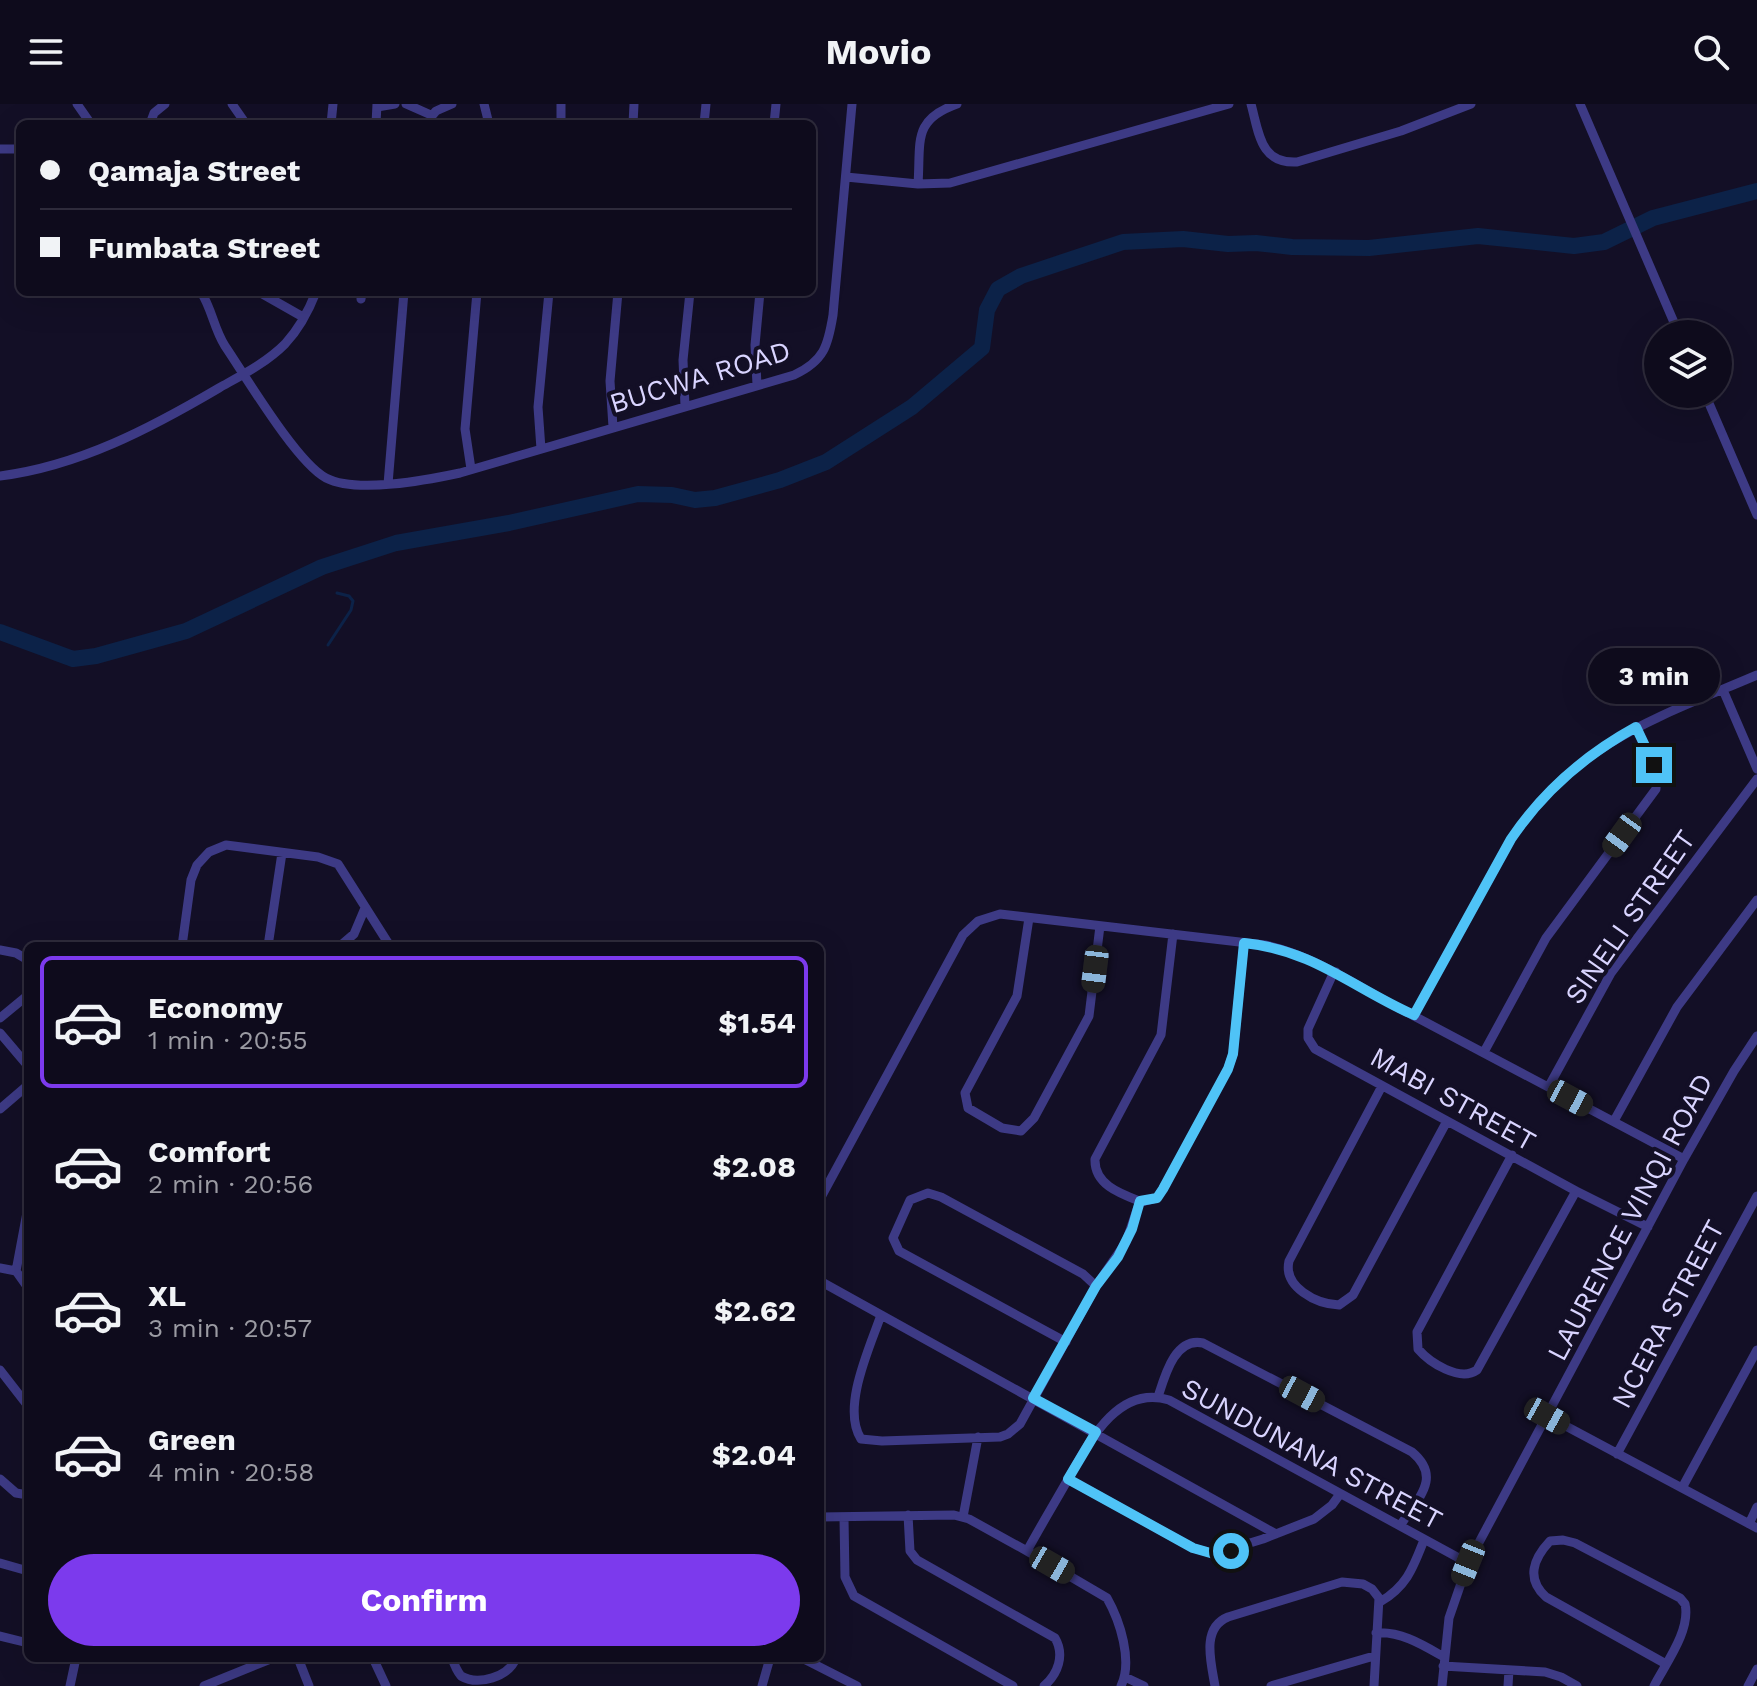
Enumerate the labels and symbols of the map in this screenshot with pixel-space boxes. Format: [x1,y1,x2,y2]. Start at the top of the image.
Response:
street label: BUCWA ROAD [606,334,794,420]
callout: 3 min [1588,649,1720,705]
route end [1636,747,1672,783]
car [1598,809,1646,861]
street label: SINELI STREET [1558,824,1702,1010]
car [1080,944,1110,994]
street label: MABI STREET [1365,1040,1541,1158]
street label: LAURENCE VINQI ROAD [1540,1068,1720,1366]
car [1543,1076,1597,1120]
street label: NCERA STREET [1605,1214,1732,1414]
street label: SUNDUNANA STREET [1176,1371,1448,1537]
car [1275,1372,1329,1416]
car [1520,1394,1574,1438]
route start [1213,1533,1249,1569]
car [1448,1536,1488,1590]
car [1025,1543,1079,1587]

